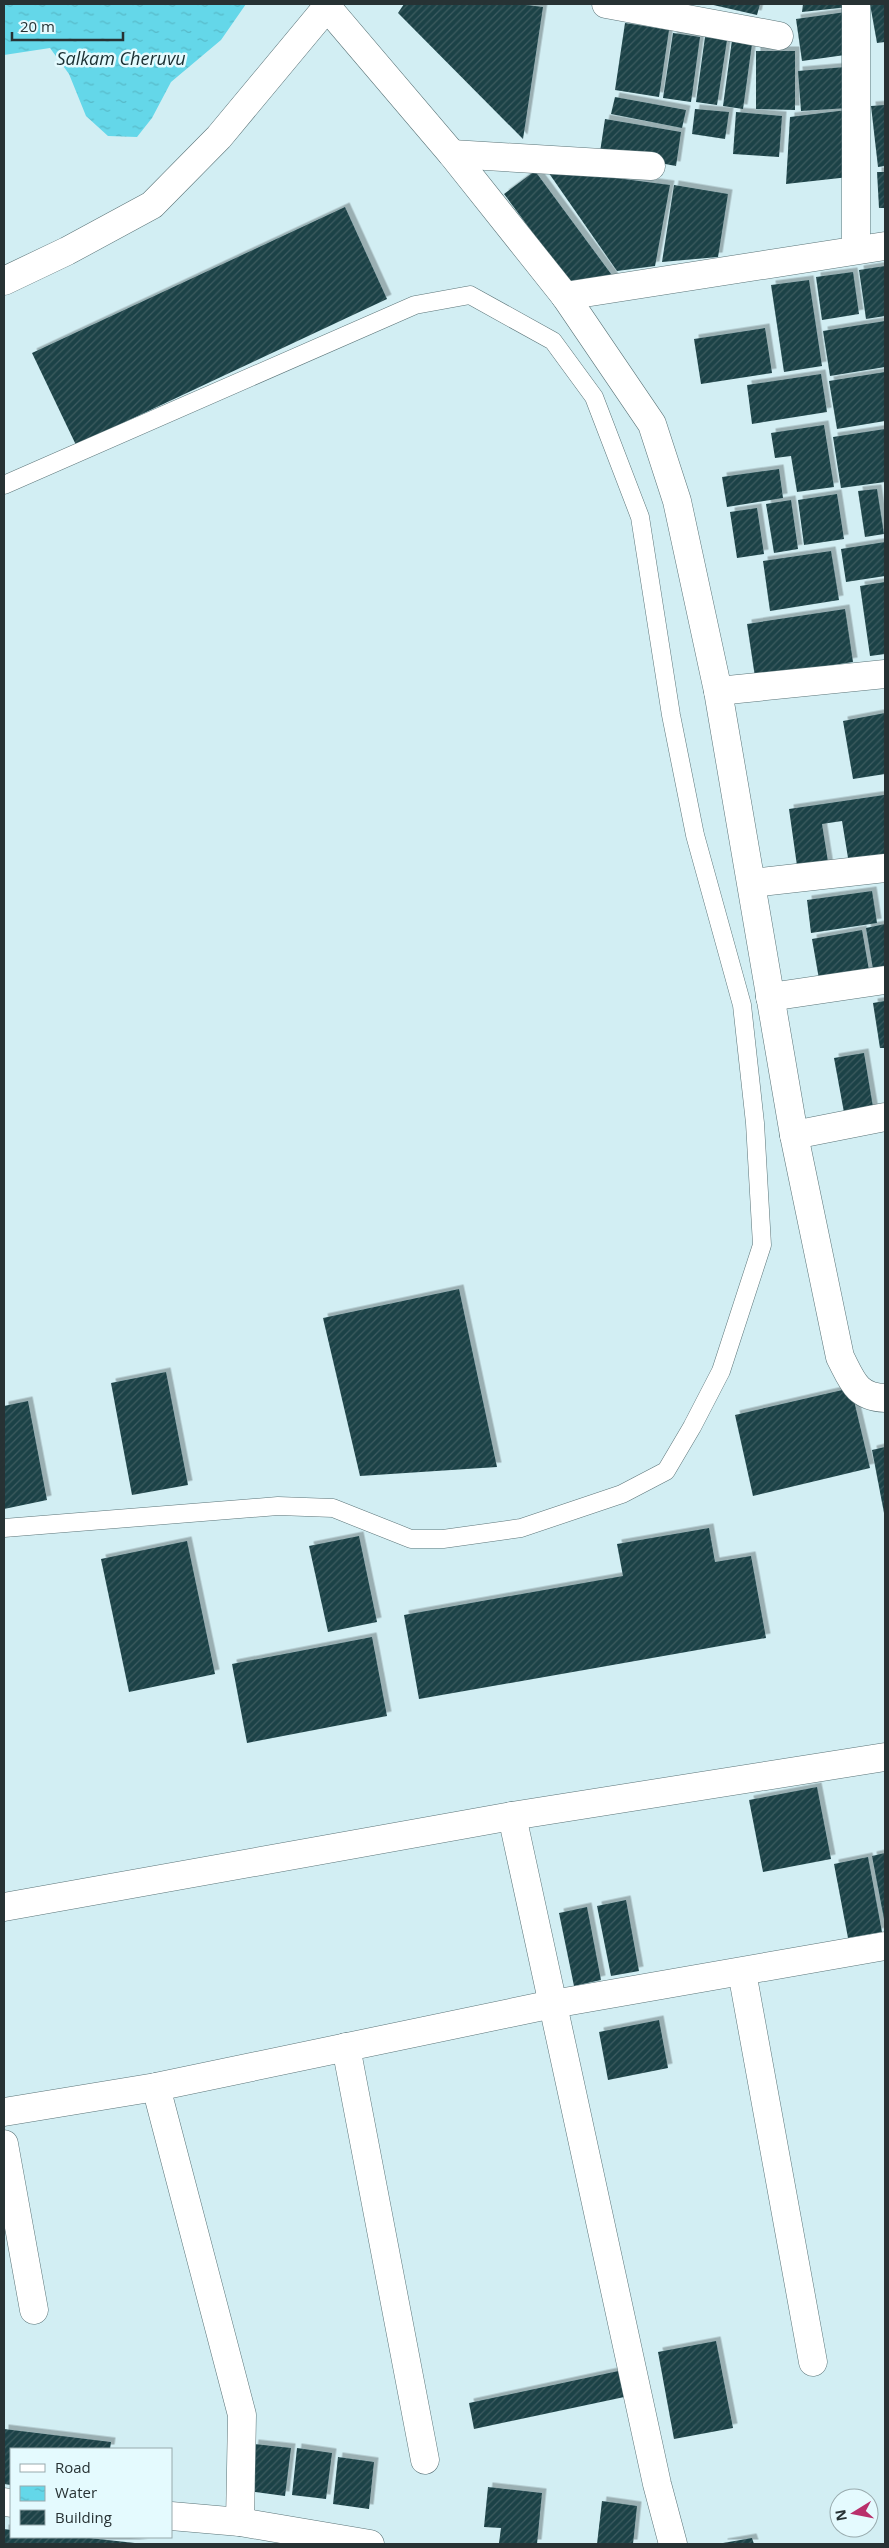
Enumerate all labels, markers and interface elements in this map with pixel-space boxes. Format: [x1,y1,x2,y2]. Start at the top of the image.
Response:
scale bar [12,10,124,42]
text: 20 m [20,16,55,36]
water label: Salkam Cheruvu [56,46,186,70]
legend [10,2448,172,2538]
text: Road [55,2457,91,2477]
text: Water [55,2482,97,2502]
north arrow [829,2488,879,2538]
text: Building [55,2507,112,2527]
text: N [830,2508,851,2523]

